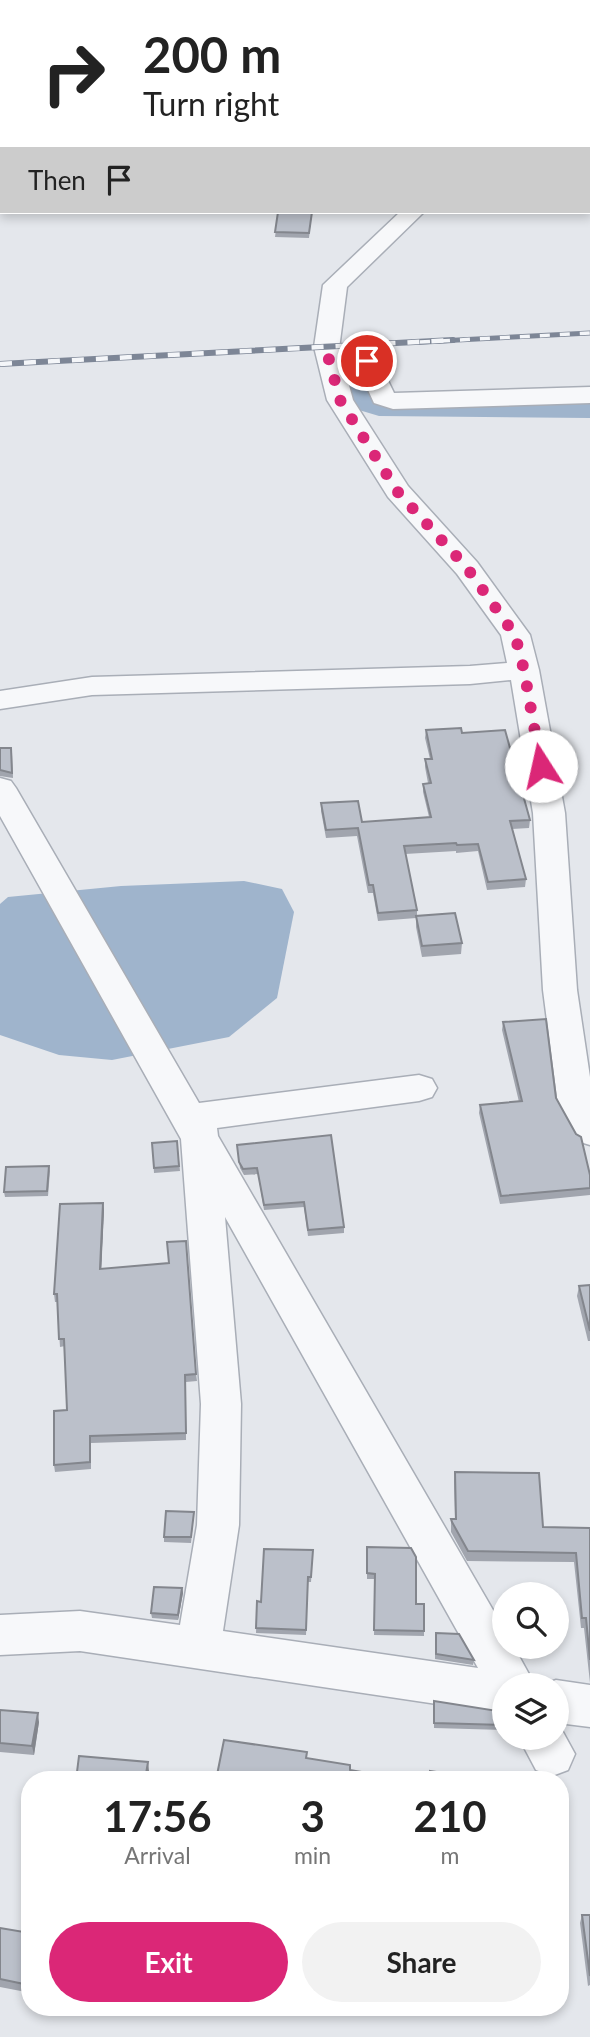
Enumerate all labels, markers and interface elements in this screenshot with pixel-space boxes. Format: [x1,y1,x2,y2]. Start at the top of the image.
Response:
text: 200 m [143,25,281,83]
icon: right [28,28,119,119]
text: Turn right [143,84,279,123]
icon: arrive [100,161,138,199]
text: Then [28,164,86,196]
pin [337,331,397,391]
icon: arrive [348,342,386,380]
position arrow [504,729,578,803]
map controls [492,1582,569,1750]
button: search [492,1582,569,1659]
button: layers [492,1673,569,1750]
text: 17:56 [103,1791,212,1841]
text: 3 [300,1791,325,1841]
text: 210 [414,1791,487,1841]
text: Arrival [124,1841,191,1869]
text: min [294,1841,331,1869]
text: m [441,1841,460,1869]
button: Exit [49,1922,288,2002]
button: Share [302,1922,541,2002]

